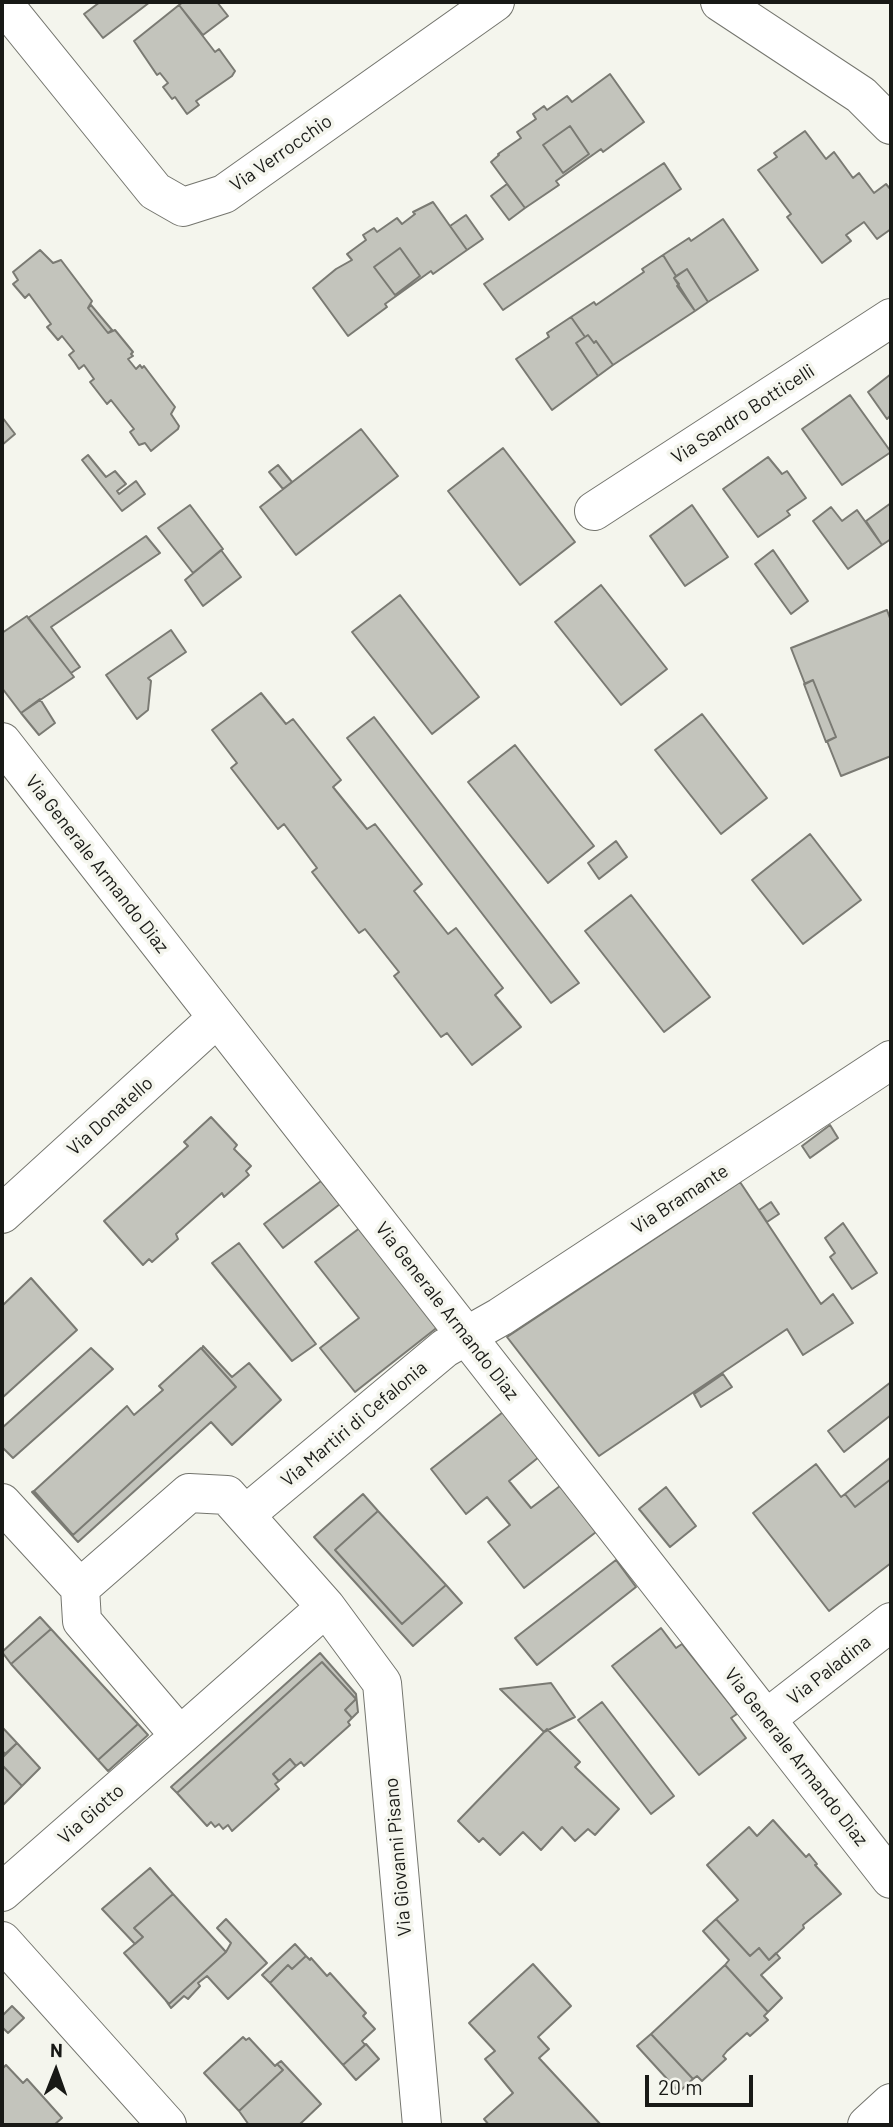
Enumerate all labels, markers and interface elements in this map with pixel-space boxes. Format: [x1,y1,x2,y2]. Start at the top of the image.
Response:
street label: Via Verrocchio [226,109,336,197]
street label: Via Sandro Botticelli [667,359,819,469]
street label: Via Generale Armando Diaz [20,770,174,958]
street label: Via Donatello [62,1072,158,1160]
street label: Via Bramante [627,1159,733,1239]
street label: Via Generale Armando Diaz [370,1217,524,1405]
street label: Via Martiri di Cefalonia [276,1356,432,1492]
street label: Via Paladina [783,1630,875,1710]
street label: Via Generale Armando Diaz [719,1663,873,1851]
street label: Via Giovanni Pisano [380,1777,416,1937]
street label: Via Giotto [53,1779,129,1849]
north arrow [21,2036,91,2106]
text: N [50,2038,63,2061]
scale bar [648,2060,756,2104]
text: 20 m [658,2074,703,2099]

